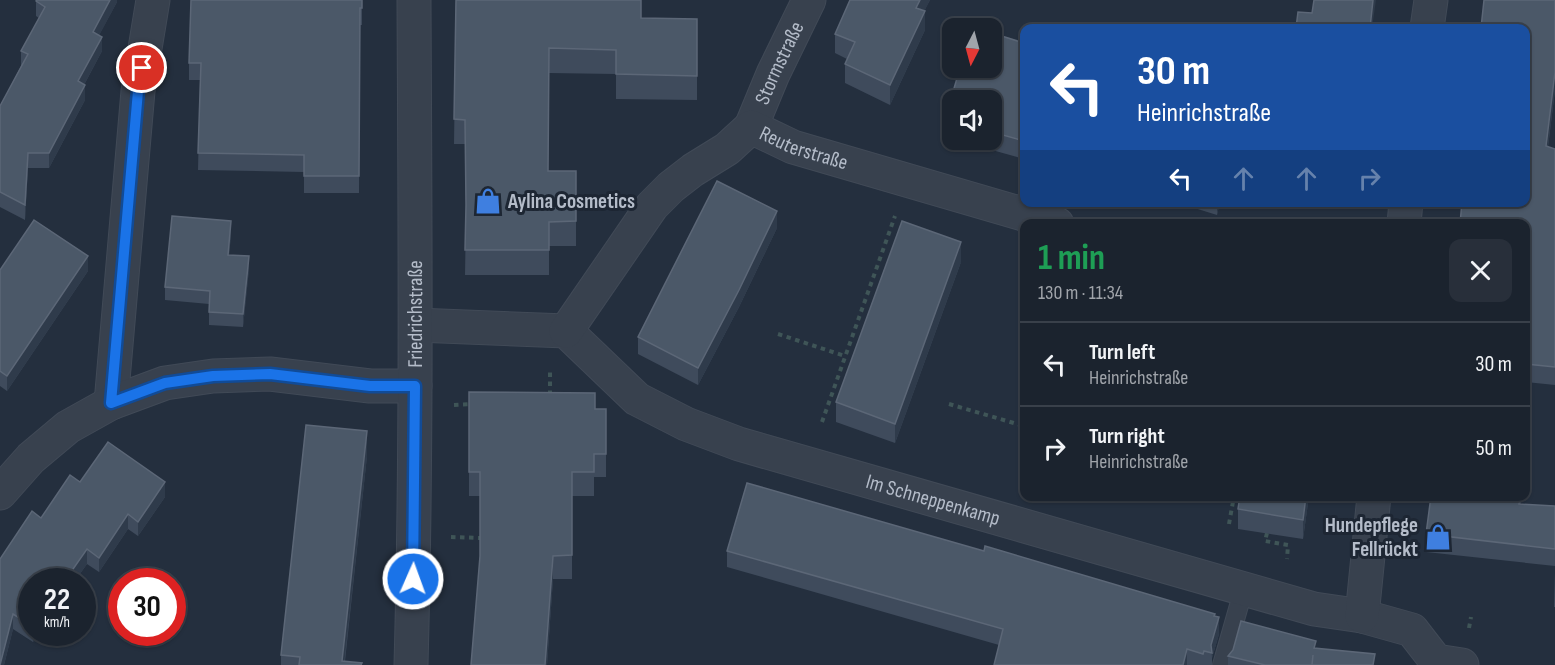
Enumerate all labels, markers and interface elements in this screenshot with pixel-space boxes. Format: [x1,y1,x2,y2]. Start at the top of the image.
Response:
street label: Stormstraße [750,18,810,108]
north arrow [942,18,1002,78]
map controls [942,18,1002,150]
pin [116,42,167,93]
text: 30 m [1137,46,1210,97]
icon: left [1038,48,1116,126]
icon: arrive [125,51,158,84]
button: sound [942,90,1002,150]
text: Heinrichstraße [1137,97,1271,129]
street label: Reuterstraße [755,121,851,175]
icon: left [1164,162,1197,195]
icon: ahead [1227,162,1260,195]
icon: ahead [1290,162,1323,195]
icon: right [1353,162,1386,195]
shop icon: Aylina Cosmetics [473,186,503,216]
place label: Aylina Cosmetics [507,189,635,214]
text: 1 min [1038,237,1105,280]
button: close [1449,239,1512,302]
street label: Friedrichstraße [403,260,428,368]
text: 130 m · 11:34 [1038,281,1123,305]
text: Turn left [1089,339,1155,366]
icon: left [1038,348,1071,381]
text: 30 m [1475,351,1512,378]
text: Heinrichstraße [1089,366,1188,390]
text: Turn right [1089,423,1165,450]
icon: right [1038,432,1071,465]
text: 50 m [1476,435,1512,462]
text: Heinrichstraße [1089,450,1188,474]
street label: Im Schneppenkamp [863,469,1003,531]
place label: Hundepflege Fellrückt [1325,513,1418,562]
shop icon: Hundepflege Fellrückt [1423,522,1453,552]
position arrow [381,547,445,611]
speed limit sign: 30 [108,568,186,646]
text: 22 [44,582,70,618]
text: km/h [44,613,70,632]

